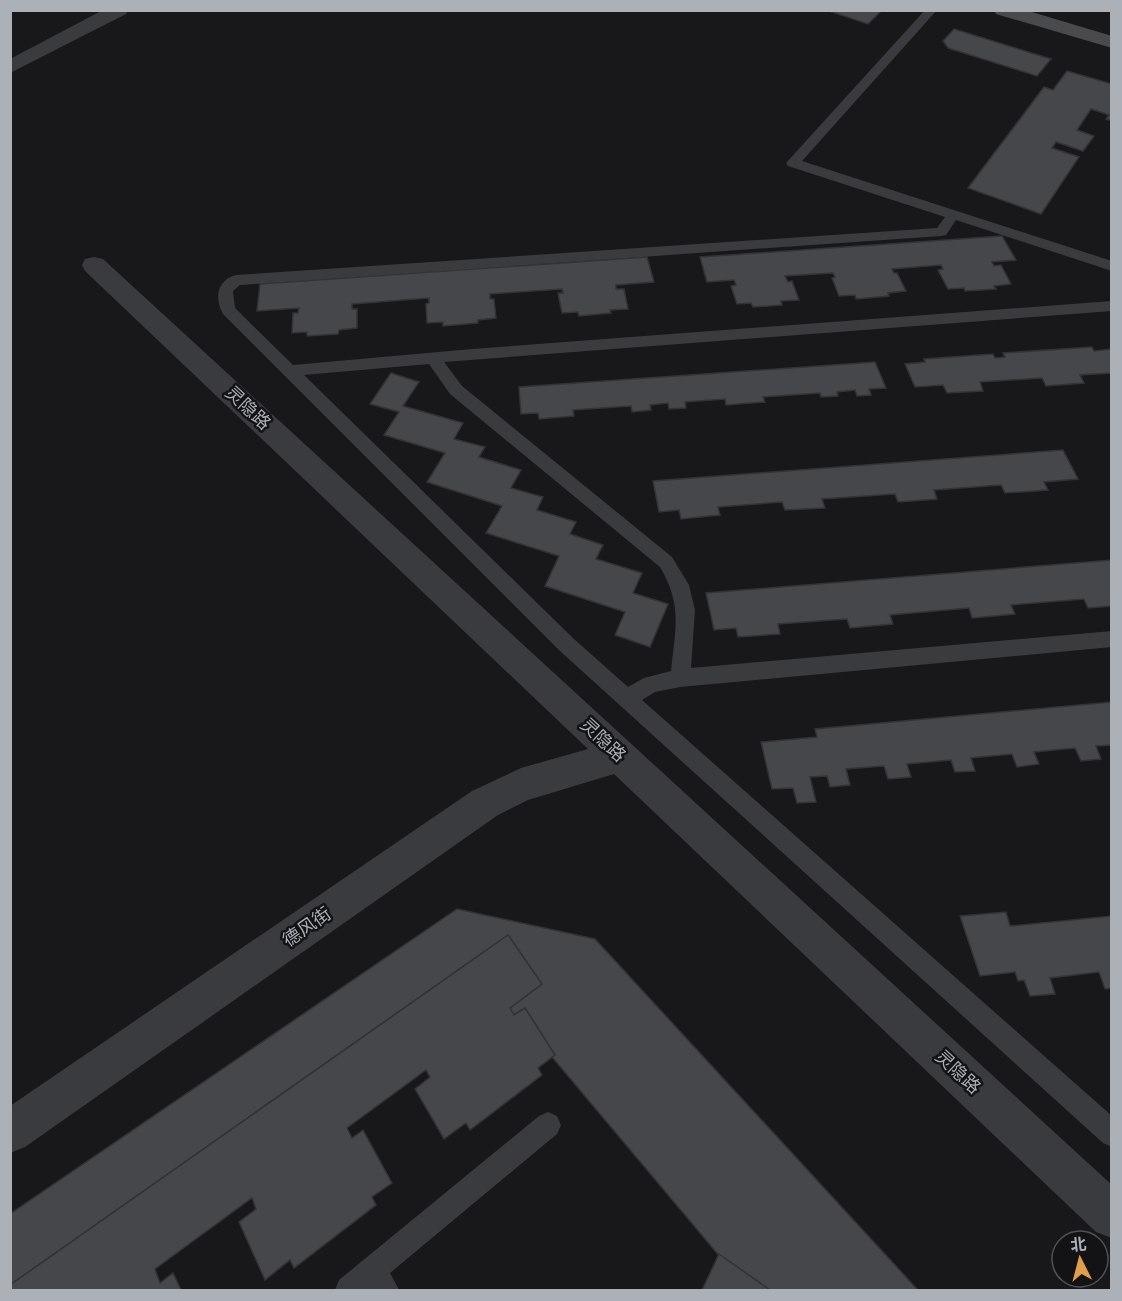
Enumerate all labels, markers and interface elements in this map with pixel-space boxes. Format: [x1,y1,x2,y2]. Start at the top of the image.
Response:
street label: 灵隐路 [220,380,277,435]
street label: 灵隐路 [575,712,632,767]
street label: 德风街 [277,901,336,952]
street label: 灵隐路 [930,1044,987,1099]
north arrow [1050,1229,1110,1289]
text: 北 [1069,1232,1088,1256]

